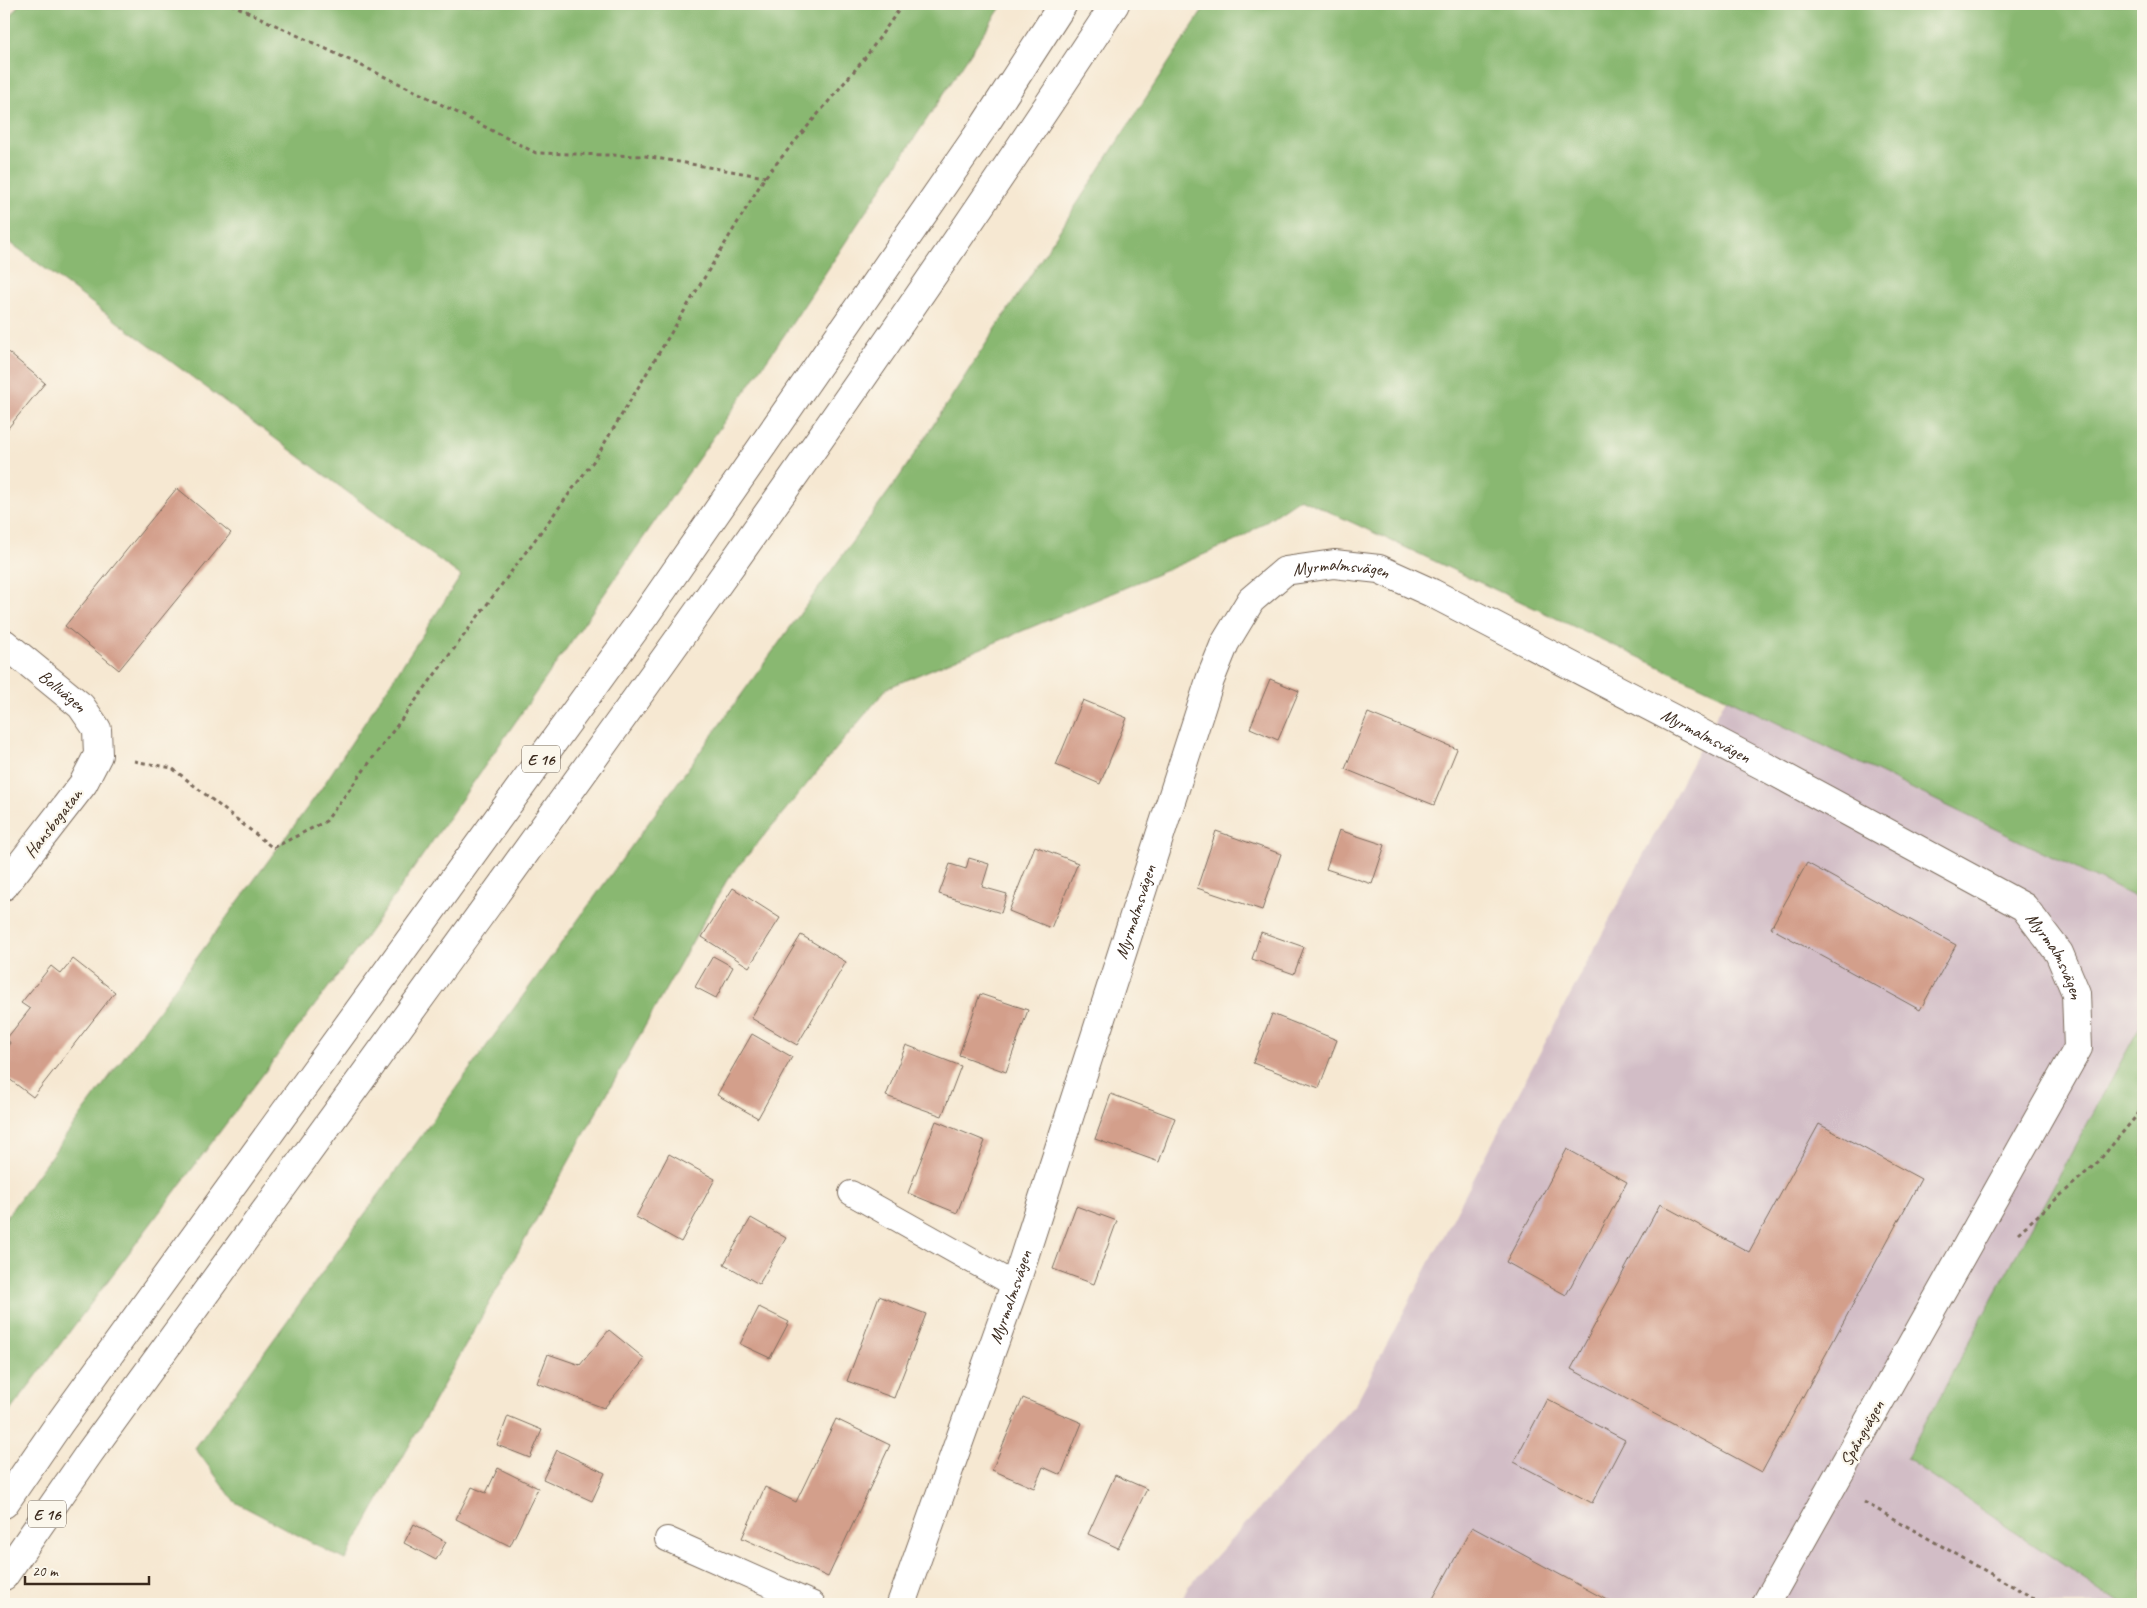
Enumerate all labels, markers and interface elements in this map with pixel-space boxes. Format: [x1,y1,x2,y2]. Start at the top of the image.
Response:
street label: Myrmalmsvägen [1291,553,1394,584]
street label: Bollvägen [34,665,93,717]
street label: Myrmalmsvägen [1657,703,1755,768]
road number: E 16 [522,746,560,772]
street label: Hansbogatan [19,783,87,862]
street label: Myrmalmsvägen [1110,861,1161,962]
street label: Myrmalmsvägen [2021,908,2087,1001]
street label: Myrmalmsvägen [984,1246,1037,1347]
street label: Spångvägen [1835,1395,1890,1470]
road number: E 16 [28,1500,66,1528]
scale bar [25,1553,149,1585]
text: 20 m [32,1562,59,1581]

